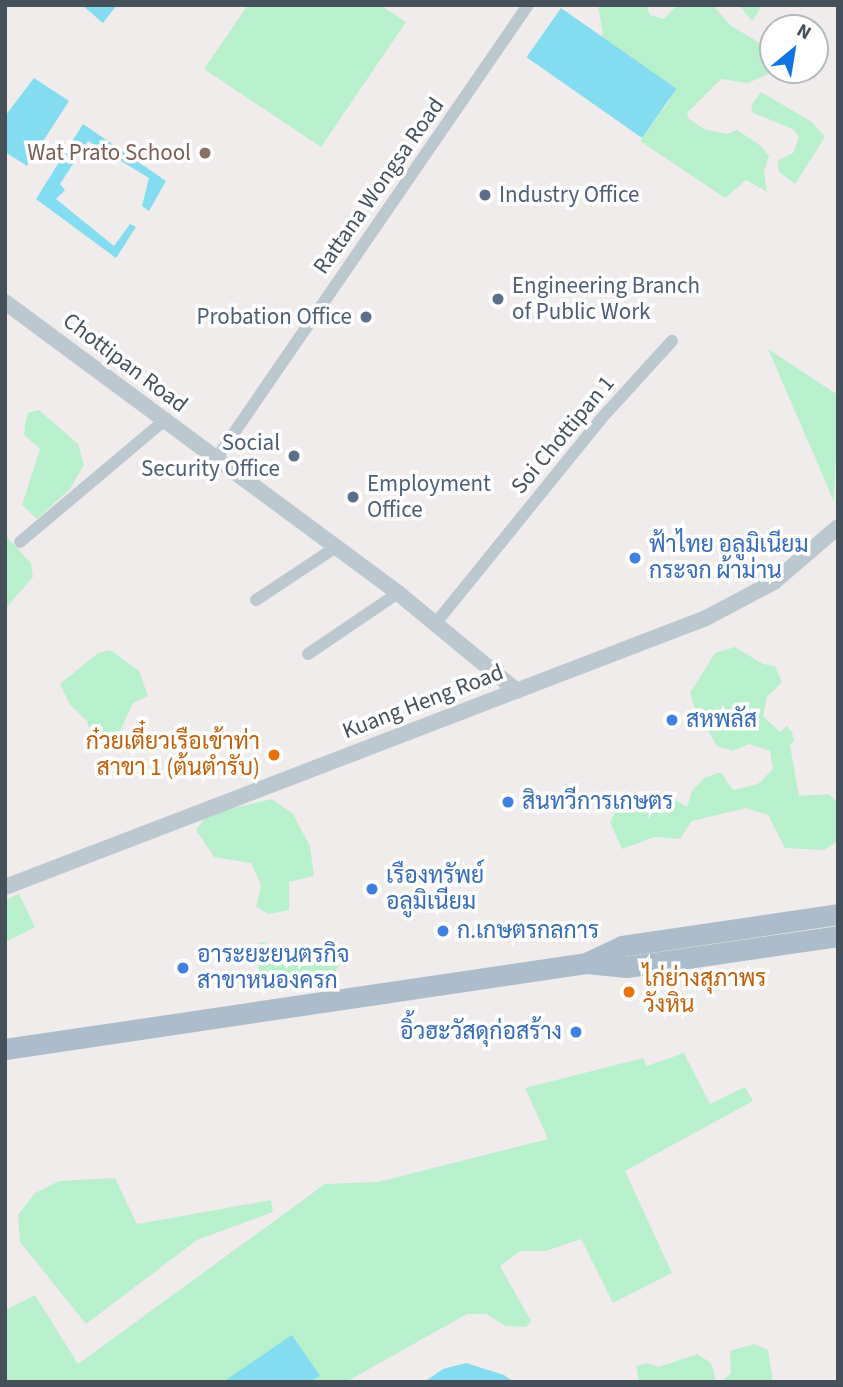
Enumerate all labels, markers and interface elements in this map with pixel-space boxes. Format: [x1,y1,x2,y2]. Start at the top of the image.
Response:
north arrow [759,14,829,84]
text: N [792,17,816,47]
street label: Rattana Wongsa Road [308,92,450,280]
place label: Wat Prato School [27,139,191,167]
marker: Wat Prato School [197,145,213,161]
place label: Industry Office [499,181,639,209]
marker: Industry Office [477,187,493,203]
place label: Engineering Branch of Public Work [512,272,700,326]
marker: Engineering Branch of Public Work [490,291,506,307]
place label: Probation Office [196,303,352,331]
street label: Chottipan Road [57,307,193,419]
marker: Probation Office [358,309,374,325]
street label: Soi Chottipan 1 [505,370,621,500]
place label: Social Security Office [141,429,280,483]
marker: Social Security Office [286,448,302,464]
place label: Employment Office [367,470,491,524]
marker: Employment Office [345,489,361,505]
place label: ฟ้าไทย อลูมิเนียม กระจก ผ้าม่าน [649,531,809,585]
marker: ฟ้าไทย อลูมิเนียม กระจก ผ้าม่าน [627,550,643,566]
street label: Kuang Heng Road [339,659,507,745]
place label: สหพลัส [686,706,757,734]
marker: สหพลัส [664,712,680,728]
place label: ก๋วยเตี๋ยวเรือเข้าท่า สาขา 1 (ต้นตำรับ) [86,728,260,782]
marker: ก๋วยเตี๋ยวเรือเข้าท่า สาขา 1 (ต้นตำรับ) [266,747,282,763]
place label: สินทวีการเกษตร [522,788,673,816]
marker: สินทวีการเกษตร [500,794,516,810]
place label: เรืองทรัพย์ อลูมิเนียม [386,862,484,916]
marker: เรืองทรัพย์ อลูมิเนียม [364,881,380,897]
place label: ก.เกษตรกลการ [457,917,599,945]
marker: ก.เกษตรกลการ [435,923,451,939]
place label: อาระยะยนตรกิจ สาขาหนองครก [197,941,349,995]
marker: อาระยะยนตรกิจ สาขาหนองครก [175,960,191,976]
place label: ไก่ย่างสุภาพร วังหิน [643,965,766,1019]
marker: ไก่ย่างสุภาพร วังหิน [621,984,637,1000]
place label: อิ้วฮะวัสดุก่อสร้าง [400,1018,562,1046]
marker: อิ้วฮะวัสดุก่อสร้าง [568,1024,584,1040]

